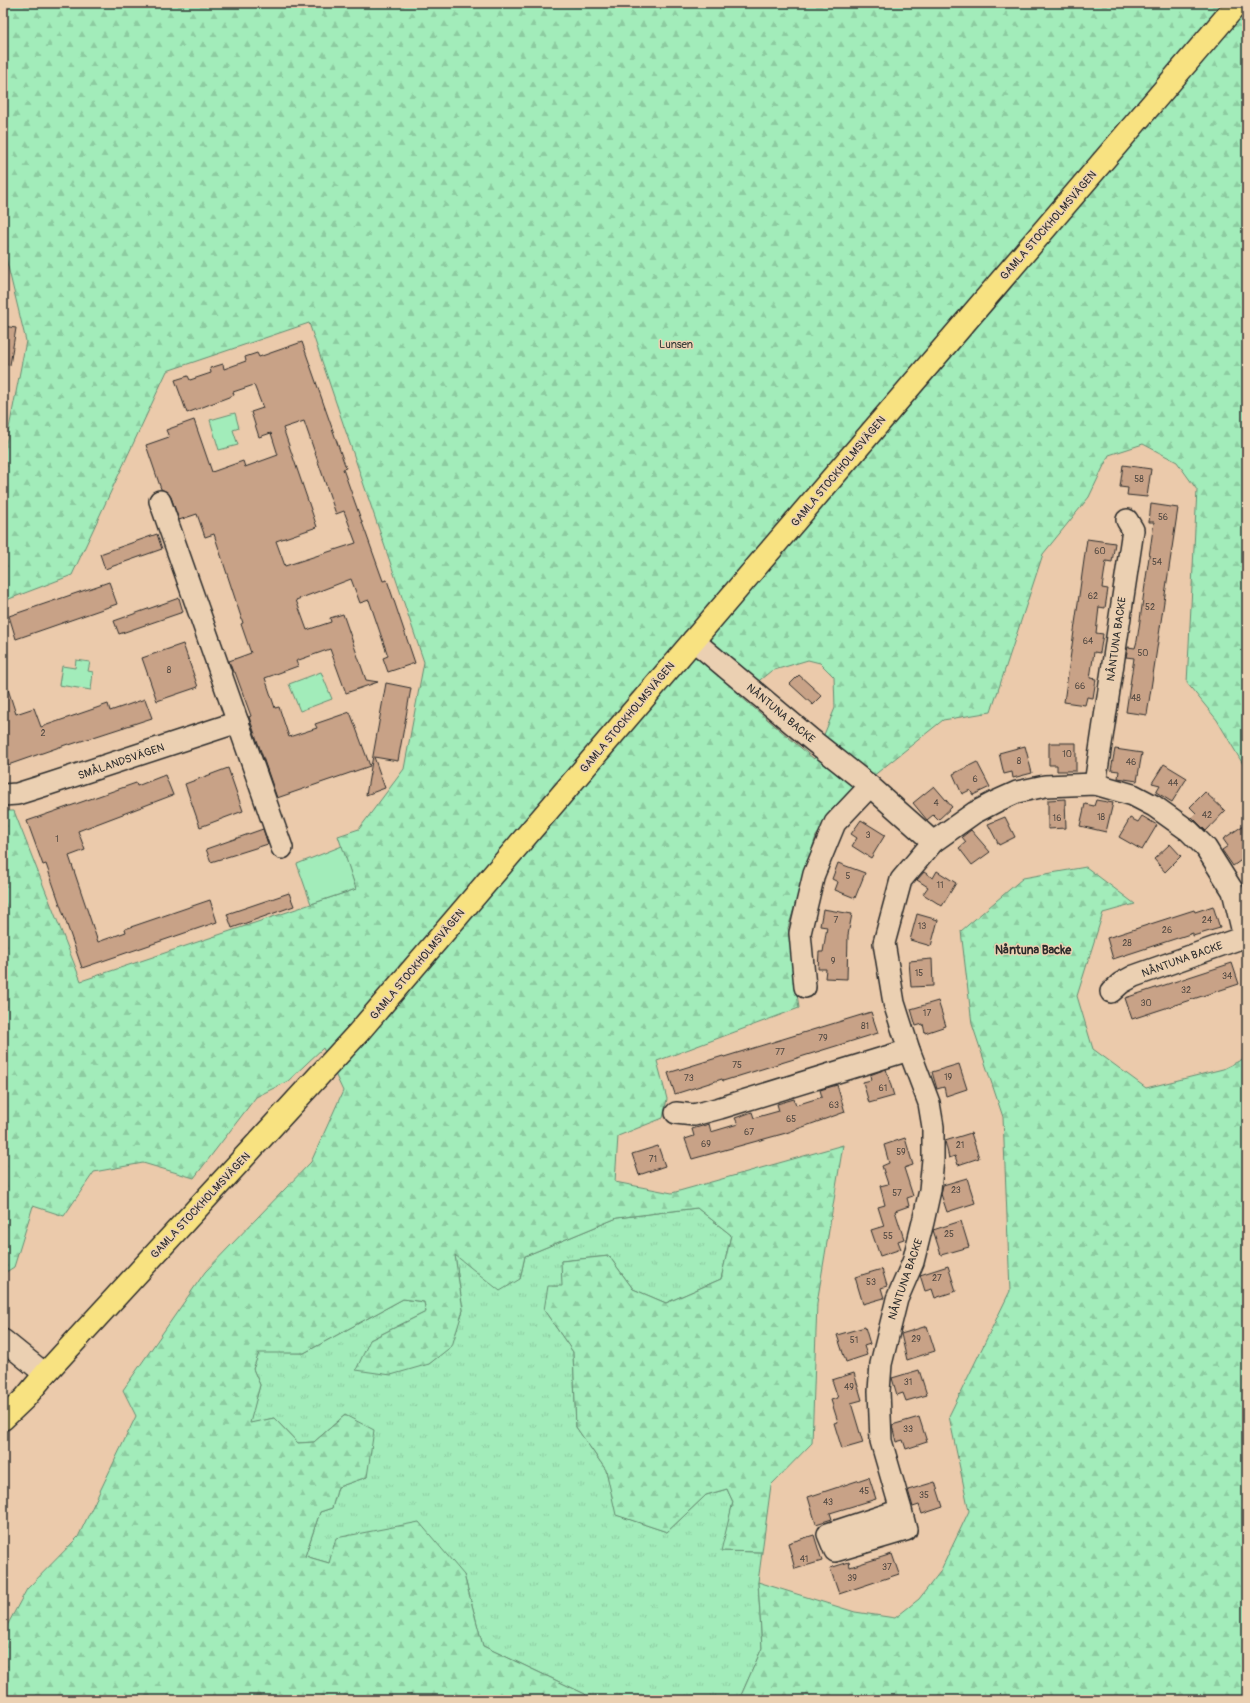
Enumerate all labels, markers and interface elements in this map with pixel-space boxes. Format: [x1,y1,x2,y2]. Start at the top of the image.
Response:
street label: GAMLA STOCKHOLMSVÄGEN [997,168,1099,282]
park label: Lunsen [659,338,693,351]
street label: GAMLA STOCKHOLMSVÄGEN [788,413,888,529]
house number: 58 [1134,474,1144,485]
house number: 56 [1158,512,1168,523]
house number: 60 [1094,546,1106,557]
house number: 54 [1152,557,1163,568]
house number: 62 [1088,591,1098,602]
street label: NÅNTUNA BACKE [1103,596,1129,682]
house number: 52 [1145,602,1155,613]
house number: 64 [1083,636,1094,647]
house number: 50 [1137,648,1149,659]
street label: GAMLA STOCKHOLMSVÄGEN [577,659,677,775]
house number: 8 [167,665,172,676]
street label: NÅNTUNA BACKE [744,680,818,746]
house number: 66 [1075,681,1085,692]
house number: 48 [1131,693,1141,704]
house number: 2 [40,728,46,739]
street label: SMÅLANDSVÄGEN [76,740,166,782]
house number: 10 [1062,749,1072,760]
house number: 8 [1017,756,1022,767]
house number: 46 [1126,757,1136,768]
house number: 6 [972,774,978,785]
house number: 44 [1168,778,1179,789]
house number: 4 [933,798,939,809]
house number: 42 [1202,810,1212,821]
house number: 18 [1097,812,1105,823]
house number: 16 [1053,813,1061,824]
house number: 3 [865,830,871,841]
house number: 1 [55,834,59,845]
house number: 5 [846,871,851,882]
house number: 11 [936,880,944,891]
street label: GAMLA STOCKHOLMSVÄGEN [367,906,467,1022]
house number: 7 [834,915,839,926]
house number: 24 [1202,915,1213,926]
house number: 13 [918,921,926,932]
house number: 26 [1162,925,1172,936]
house number: 28 [1122,938,1132,949]
street label: NÅNTUNA BACKE [1140,938,1225,980]
district label: Nåntuna Backe [995,943,1072,958]
house number: 9 [831,956,836,967]
house number: 15 [915,968,923,979]
house number: 34 [1222,971,1233,982]
house number: 32 [1181,985,1191,996]
house number: 30 [1140,998,1152,1009]
house number: 17 [923,1008,931,1019]
house number: 81 [861,1021,869,1032]
house number: 79 [818,1033,828,1044]
house number: 77 [775,1047,785,1058]
house number: 75 [732,1060,742,1071]
house number: 19 [944,1072,952,1083]
house number: 73 [684,1073,694,1084]
house number: 61 [879,1083,887,1094]
house number: 63 [829,1100,839,1111]
house number: 65 [786,1114,796,1125]
house number: 67 [744,1127,754,1138]
house number: 69 [701,1139,711,1150]
house number: 21 [956,1140,964,1151]
house number: 59 [896,1147,906,1158]
street label: GAMLA STOCKHOLMSVÄGEN [148,1150,253,1261]
house number: 71 [649,1154,657,1165]
house number: 23 [951,1185,961,1196]
house number: 57 [892,1188,902,1199]
house number: 25 [944,1229,954,1240]
house number: 55 [883,1231,893,1242]
street label: NÅNTUNA BACKE [885,1236,926,1322]
house number: 27 [932,1273,942,1284]
house number: 53 [866,1277,876,1288]
house number: 29 [911,1334,921,1345]
house number: 51 [850,1335,858,1346]
house number: 31 [904,1377,912,1388]
house number: 49 [844,1382,854,1393]
house number: 33 [903,1424,913,1435]
house number: 45 [859,1486,869,1497]
house number: 35 [919,1490,929,1501]
house number: 43 [823,1497,833,1508]
house number: 41 [800,1554,808,1565]
house number: 37 [882,1562,892,1573]
house number: 39 [847,1573,857,1584]

